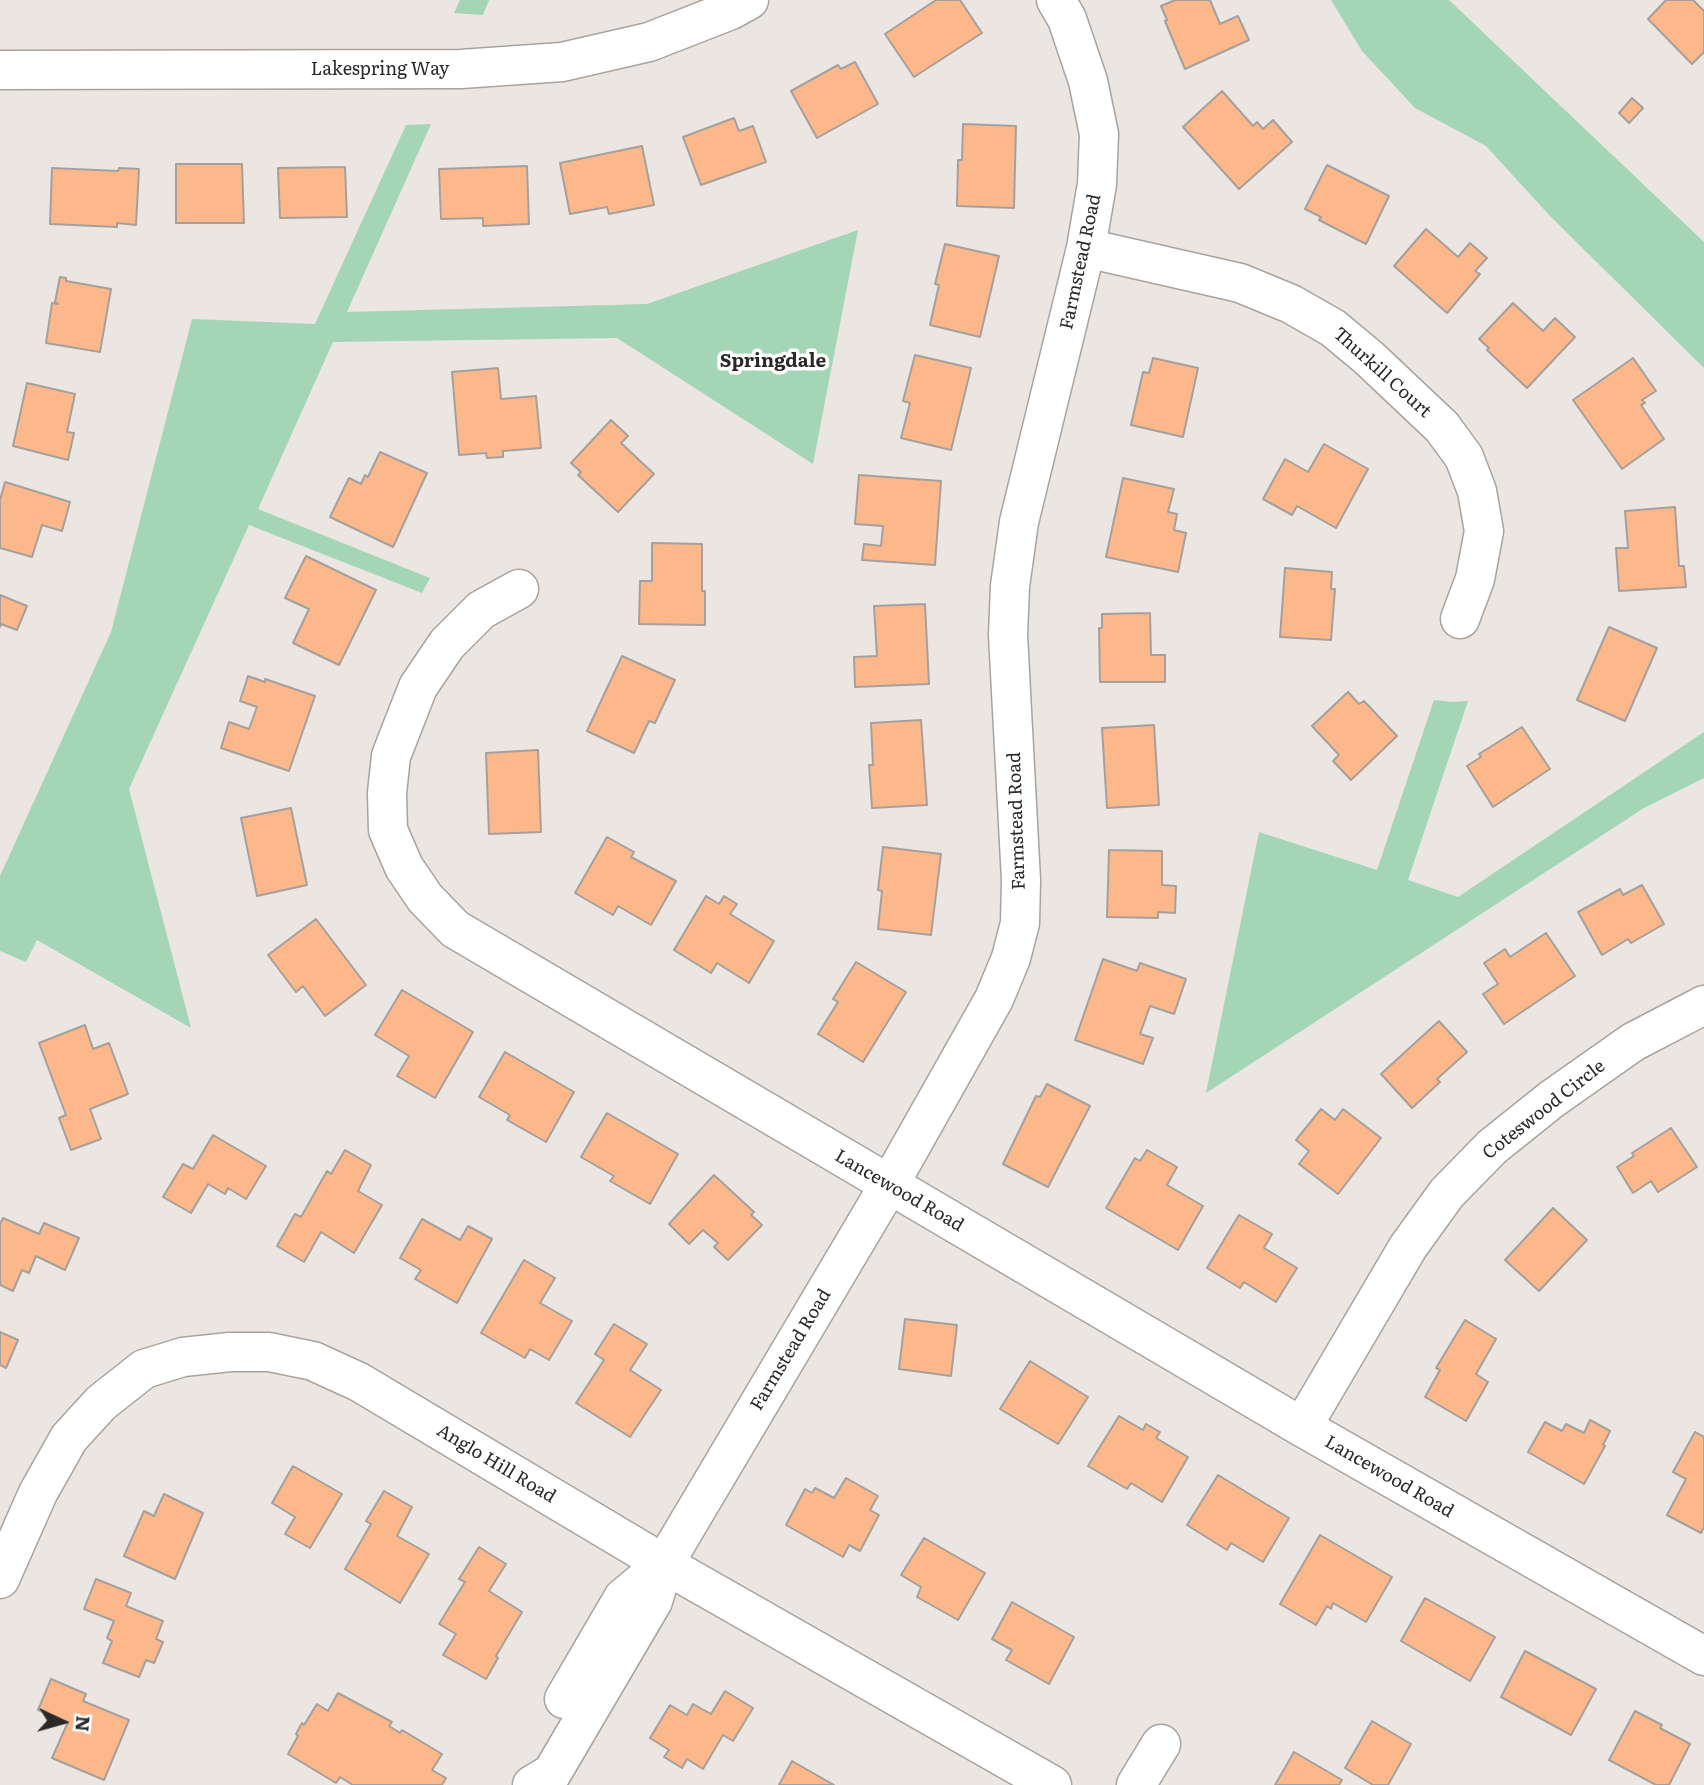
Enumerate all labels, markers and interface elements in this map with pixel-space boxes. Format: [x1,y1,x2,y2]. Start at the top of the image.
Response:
street label: Lakespring Way [311,59,449,81]
street label: Farmstead Road [1056,192,1106,332]
street label: Thurkill Court [1329,323,1435,423]
district label: Springdale [720,350,826,372]
street label: Farmstead Road [1004,752,1030,890]
street label: Coteswood Circle [1479,1056,1609,1164]
street label: Lancewood Road [831,1145,967,1237]
street label: Farmstead Road [746,1285,836,1415]
street label: Anglo Hill Road [433,1420,559,1508]
street label: Lancewood Road [1321,1431,1457,1523]
north arrow [28,1687,98,1757]
text: N [69,1715,99,1733]

